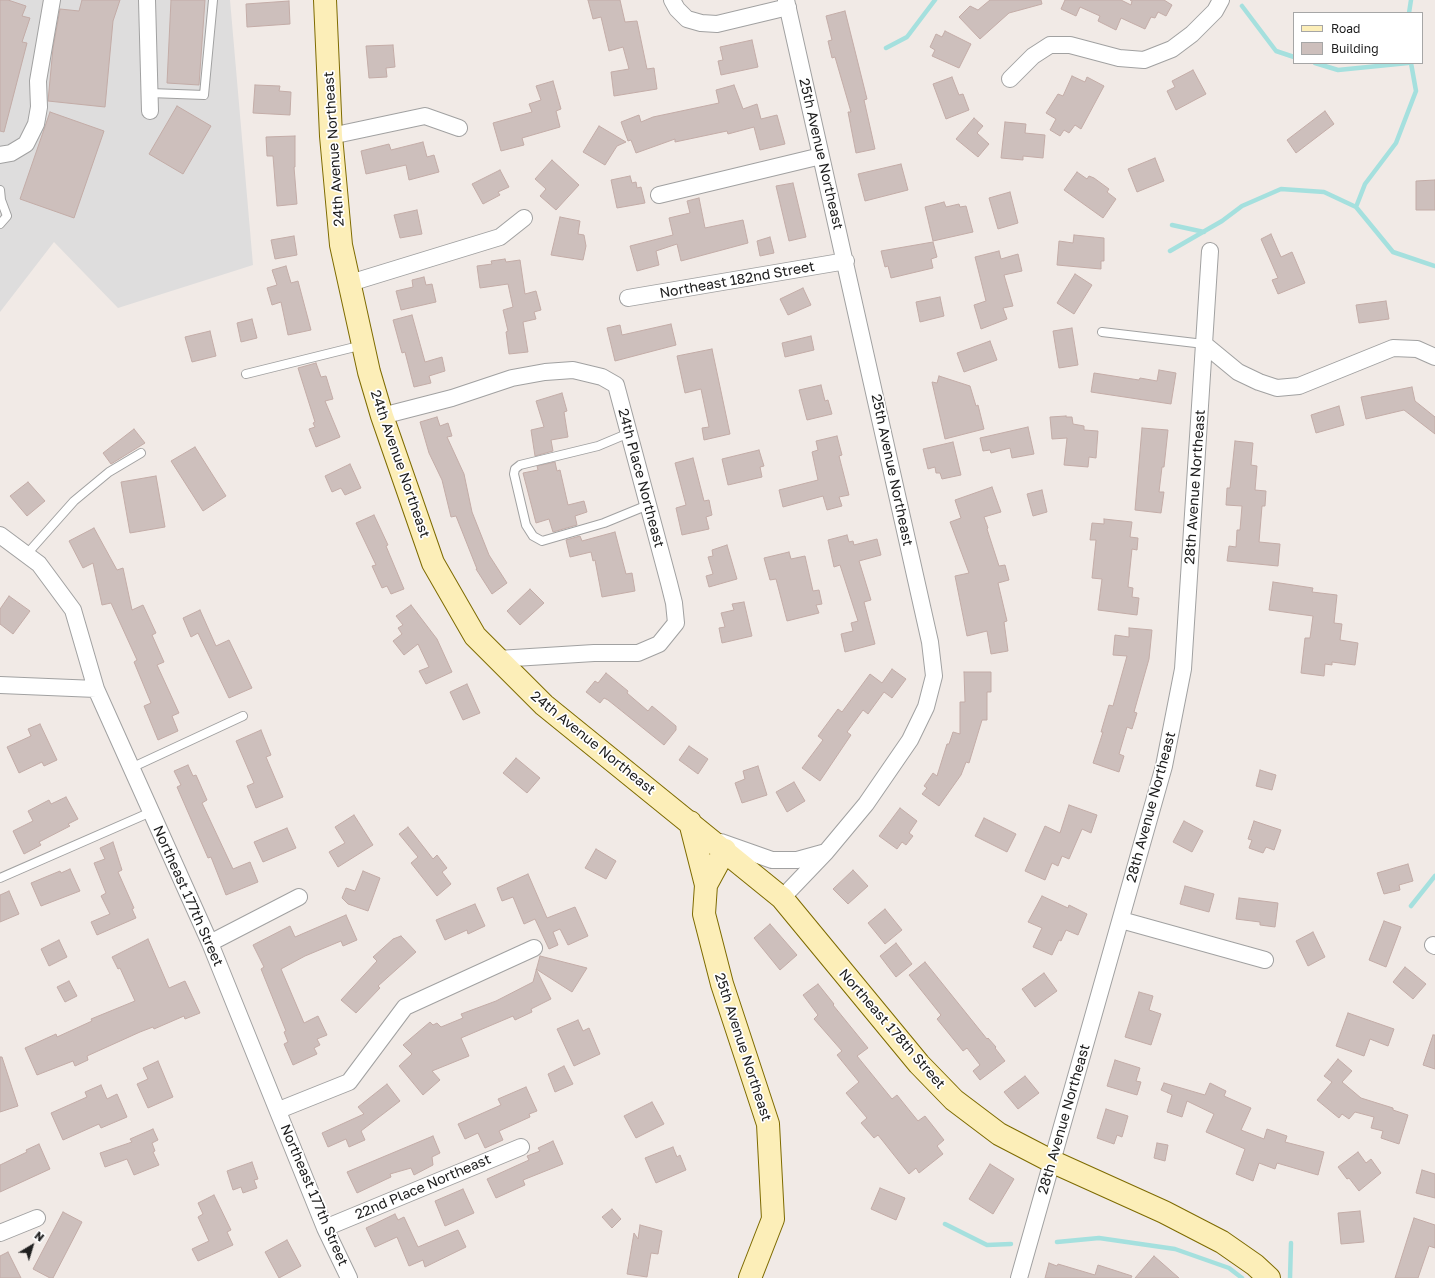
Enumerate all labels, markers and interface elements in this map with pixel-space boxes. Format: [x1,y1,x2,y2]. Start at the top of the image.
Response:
legend [1293,12,1423,64]
text: Road [1331,21,1360,36]
text: Building [1331,41,1379,56]
street label: 24th Avenue Northeast [320,71,348,227]
street label: 25th Avenue Northeast [795,77,847,231]
street label: Northeast 182nd Street [658,258,816,302]
street label: 24th Avenue Northeast [367,388,433,540]
street label: 25th Avenue Northeast [868,392,916,548]
street label: 24th Place Northeast [614,407,668,549]
street label: 28th Avenue Northeast [1181,409,1209,565]
street label: 24th Avenue Northeast [527,688,659,798]
street label: 28th Avenue Northeast [1123,730,1179,884]
street label: Northeast 177th Street [149,823,227,969]
street label: Northeast 178th Street [835,966,949,1092]
street label: 25th Avenue Northeast [711,971,775,1123]
street label: 28th Avenue Northeast [1035,1042,1093,1196]
street label: Northeast 177th Street [277,1122,351,1268]
street label: 22nd Place Northeast [353,1151,493,1223]
north arrow [12,1226,52,1266]
text: N [32,1228,47,1244]

